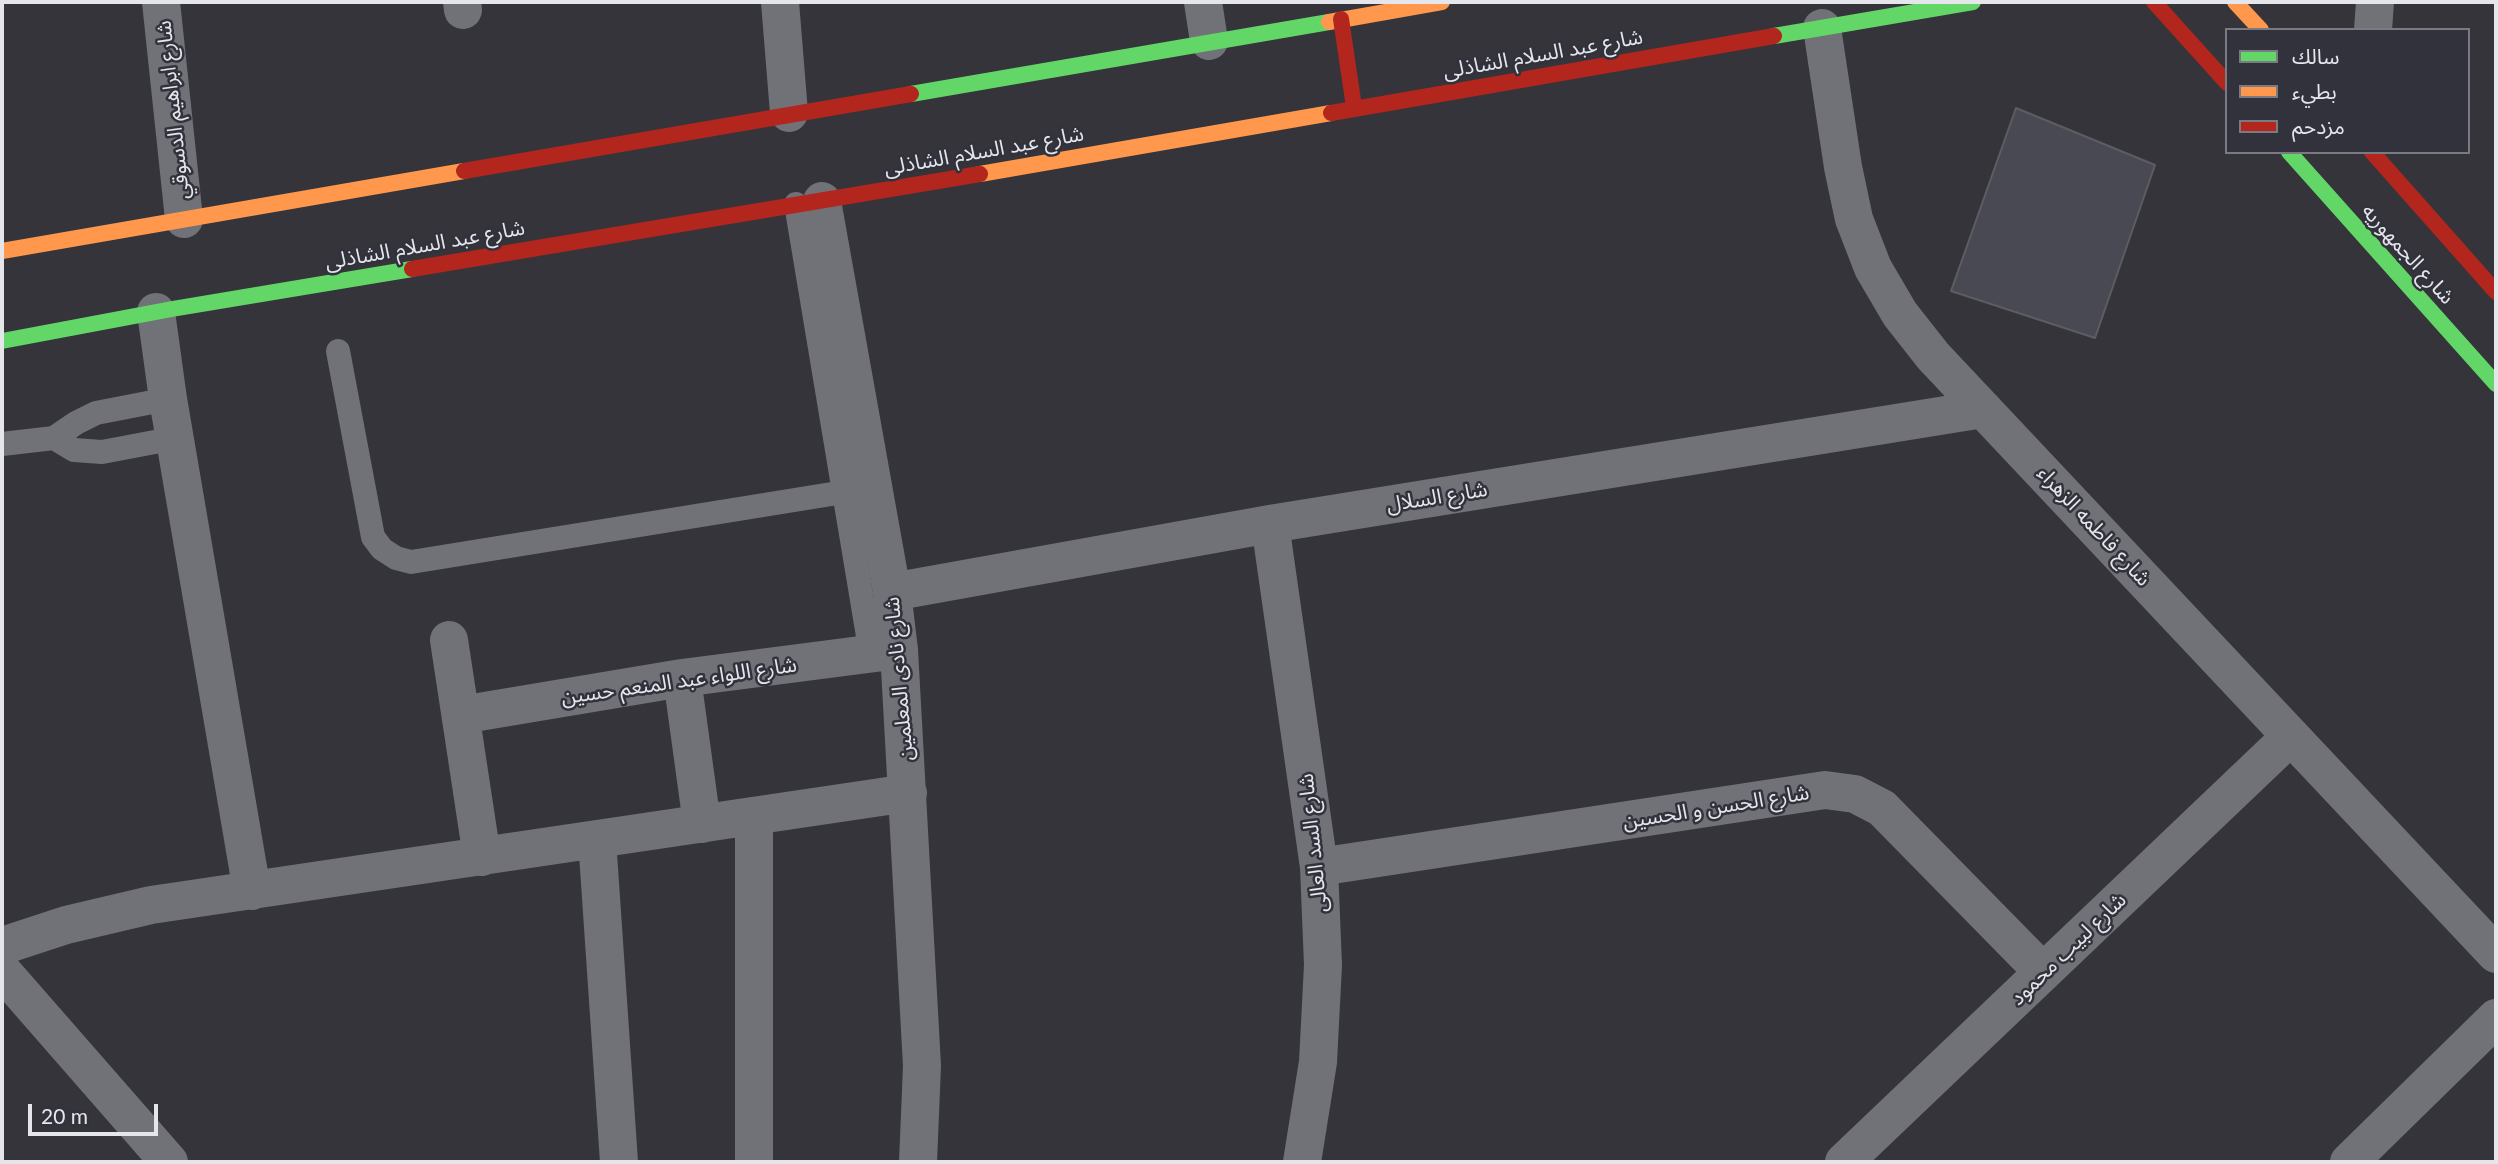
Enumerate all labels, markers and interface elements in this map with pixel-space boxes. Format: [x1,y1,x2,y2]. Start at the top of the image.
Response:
street label: شارع ابراهيم الدسوقي [151,19,195,201]
street label: شارع عبد السلام الشاذلى [1441,24,1645,84]
legend [2225,28,2470,154]
text: سالك [2292,43,2339,68]
text: بطيء [2292,78,2337,103]
text: مزدحم [2292,113,2345,138]
street label: شارع عبد السلام الشاذلى [882,121,1086,181]
street label: شارع الجمهوريه [2356,199,2460,309]
street label: شارع عبد السلام الشاذلى [323,215,527,275]
street label: شارع فاطمه الزهراء [2032,461,2156,591]
street label: شارع السلال [1385,477,1489,517]
street label: شارع نادى المعلمين [879,596,919,762]
street label: شارع اللواء عبد المنعم حسين [560,652,798,710]
street label: شارع السد العالى [1293,772,1333,914]
street label: شارع الحسن و الحسين [1621,780,1811,834]
street label: شارع لبيب محمود [2005,887,2131,1011]
scale bar [32,1090,161,1134]
text: 20 m [41,1103,88,1128]

